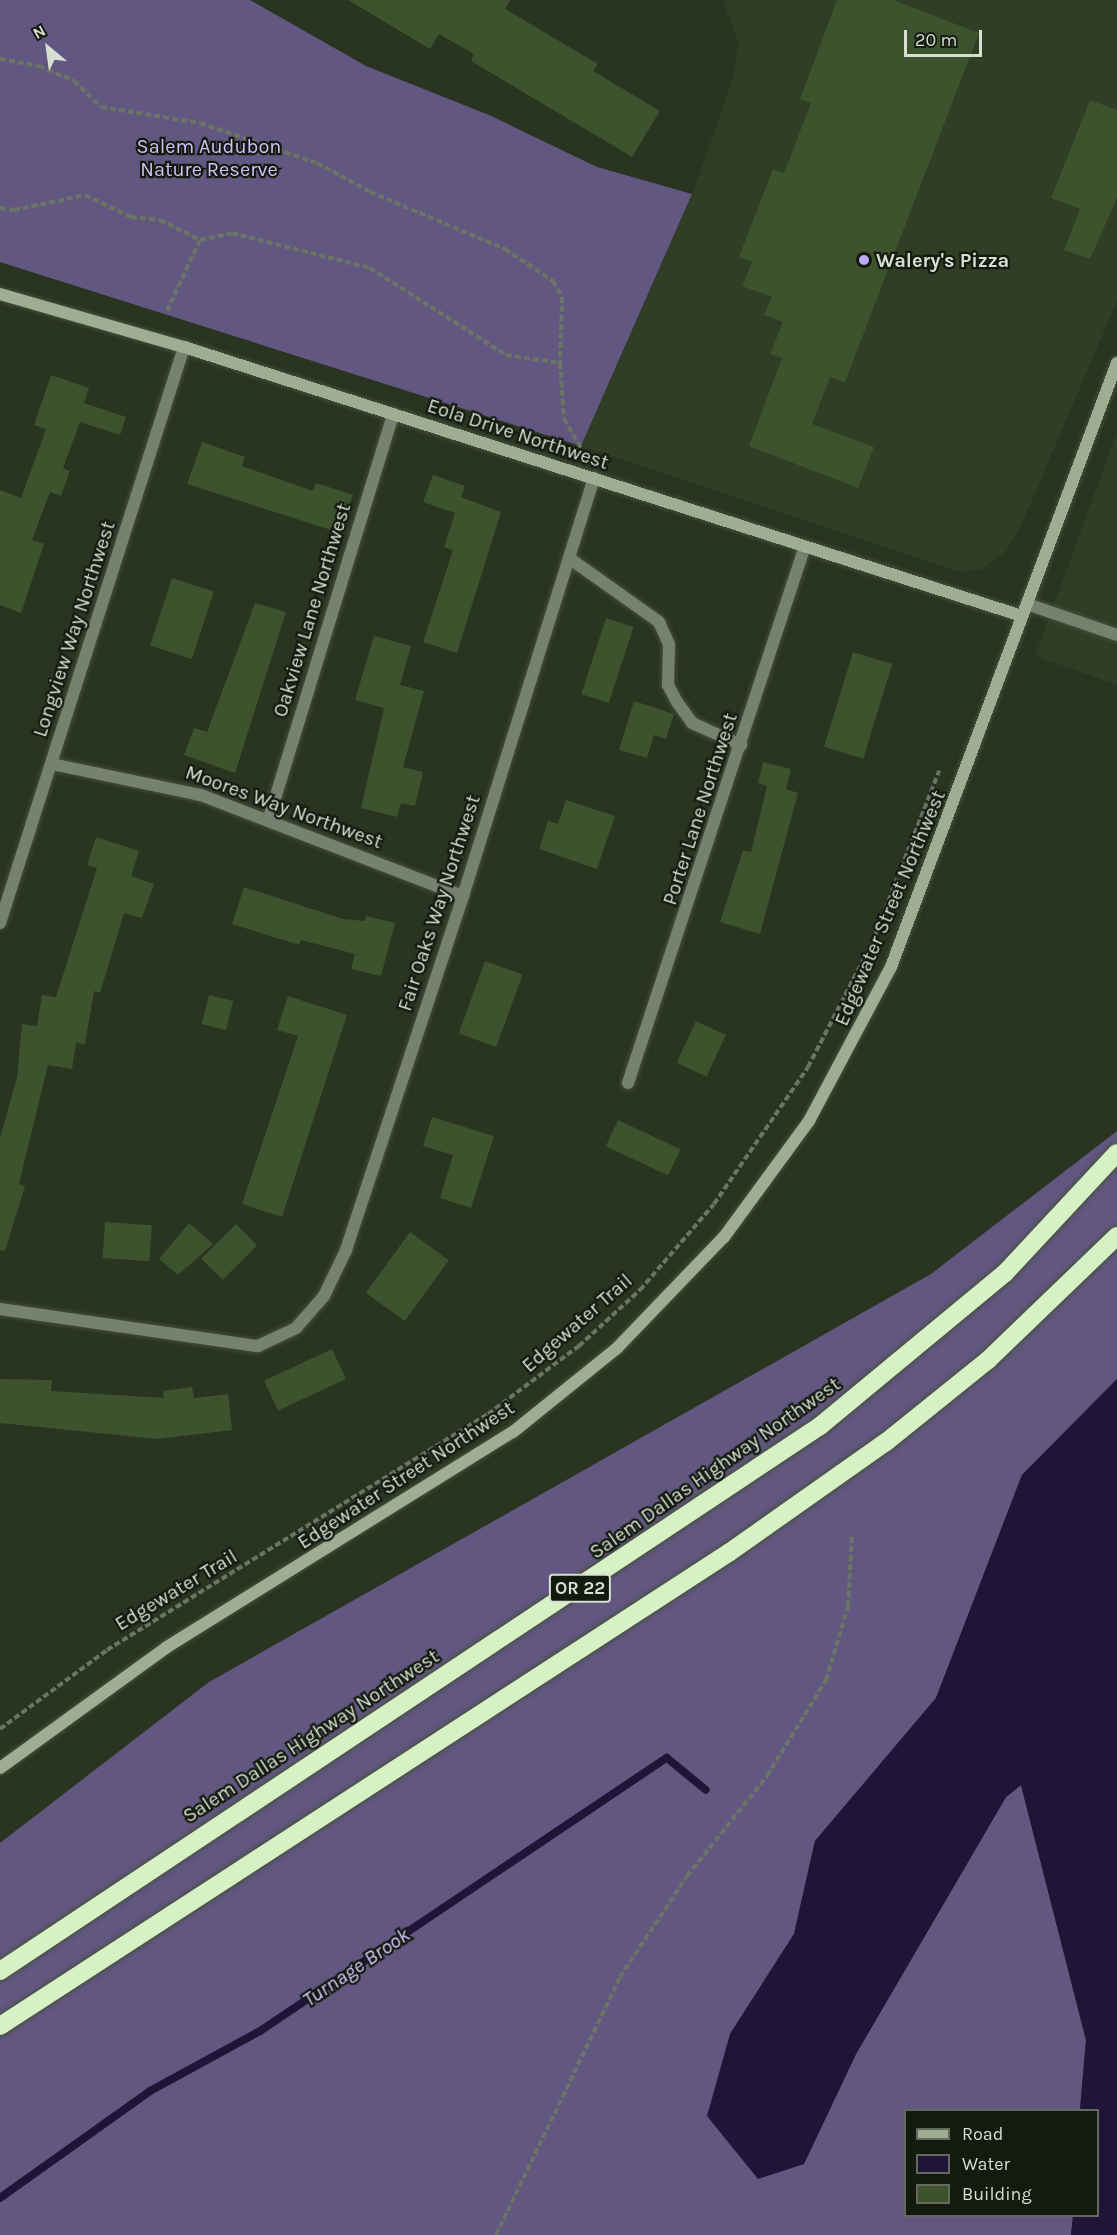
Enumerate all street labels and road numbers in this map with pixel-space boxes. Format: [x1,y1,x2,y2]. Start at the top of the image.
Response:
street label: Eola Drive Northwest [424,393,612,475]
street label: Oakview Lane Northwest [268,500,356,720]
street label: Longview Way Northwest [28,518,120,740]
street label: Porter Lane Northwest [658,710,742,908]
street label: Moores Way Northwest [182,760,386,854]
street label: Edgewater Street Northwest [829,787,951,1029]
street label: Fair Oaks Way Northwest [393,792,485,1014]
street label: Edgewater Trail [517,1269,637,1377]
street label: Salem Dallas Highway Northwest [585,1372,845,1564]
street label: Edgewater Street Northwest [293,1396,519,1554]
street label: Edgewater Trail [111,1544,241,1636]
road number: OR 22 [548,1573,612,1603]
street label: Salem Dallas Highway Northwest [178,1644,444,1828]

